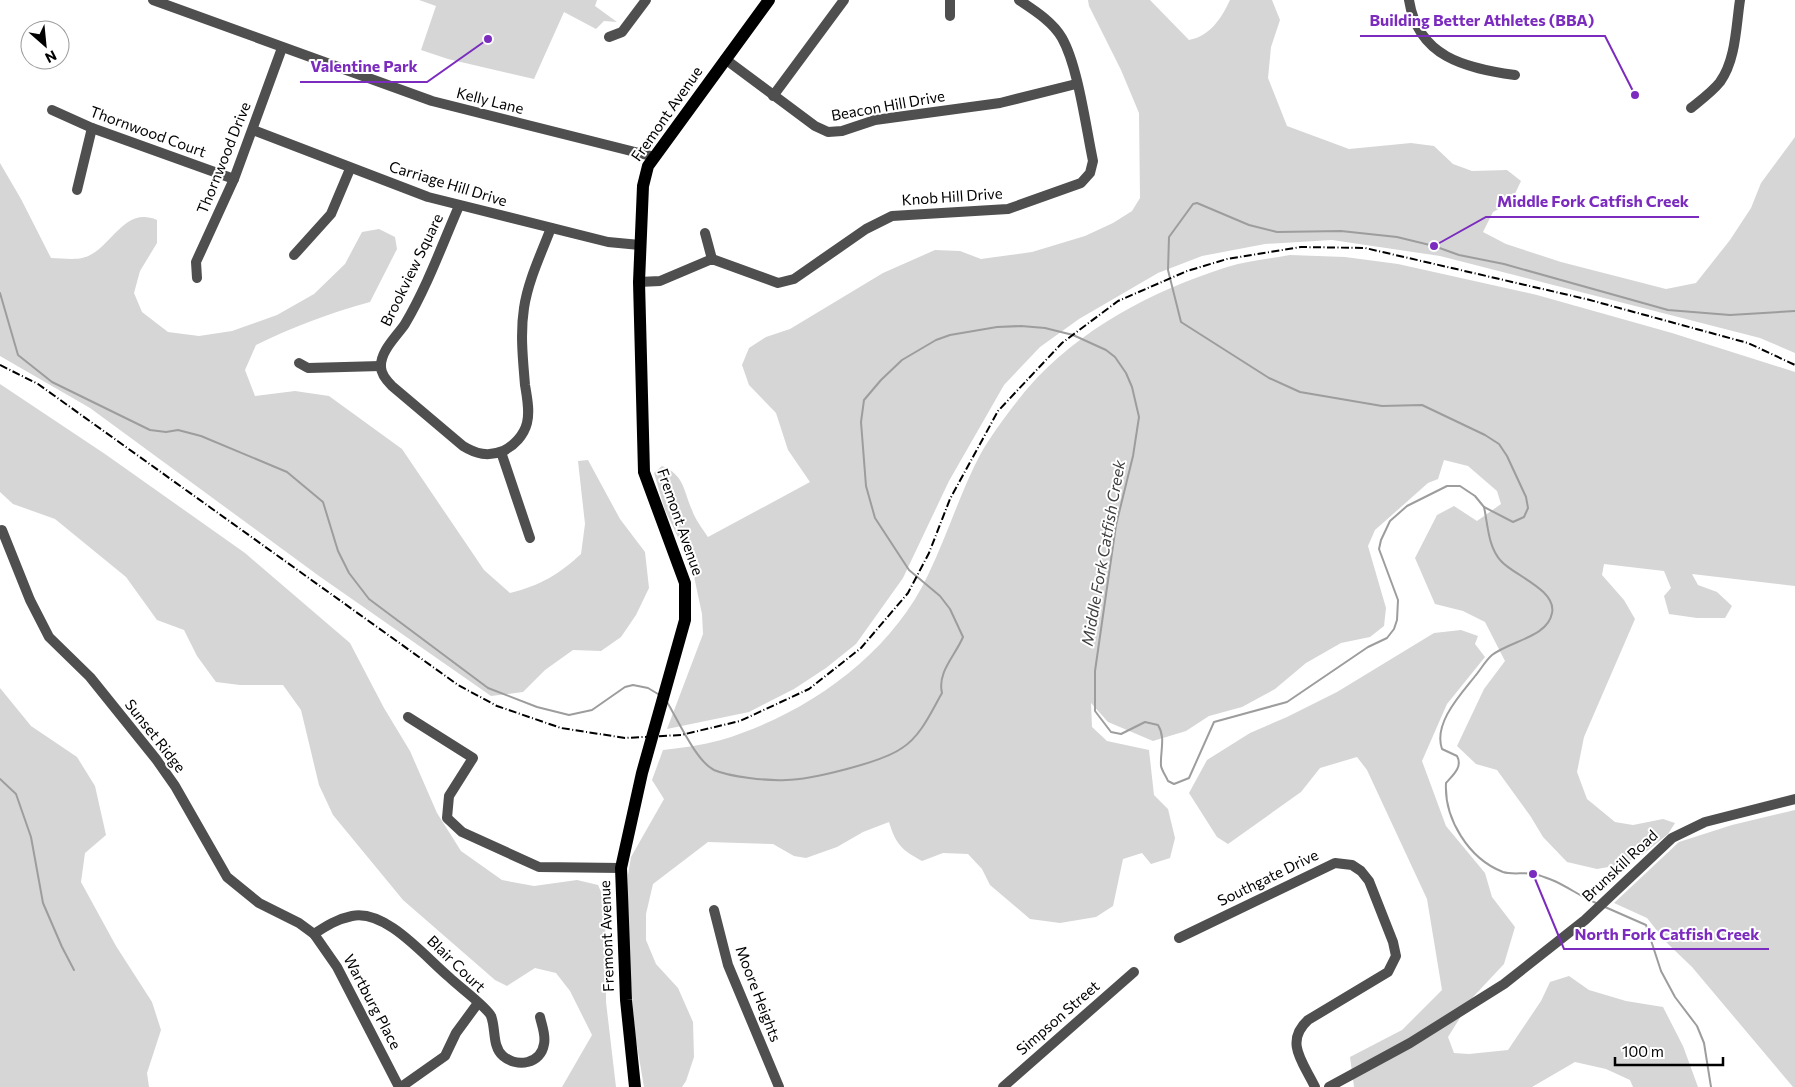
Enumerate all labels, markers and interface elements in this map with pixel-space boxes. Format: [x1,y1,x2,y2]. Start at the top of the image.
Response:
callout: Building Better Athletes (BBA) [1360,5,1605,36]
text: Building Better Athletes (BBA) [1370,10,1594,29]
north arrow [20,20,70,70]
text: N [43,47,60,67]
callout: Valentine Park [300,51,427,82]
text: Valentine Park [310,56,419,75]
street label: Fremont Avenue [627,62,706,164]
street label: Kelly Lane [455,83,526,117]
street label: Beacon Hill Drive [830,86,946,124]
street label: Thornwood Drive [192,99,254,216]
street label: Thornwood Court [88,102,209,160]
street label: Carriage Hill Drive [387,157,510,210]
street label: Knob Hill Drive [901,183,1003,209]
callout: Middle Fork Catfish Creek [1486,186,1699,217]
text: Middle Fork Catfish Creek [1497,191,1690,210]
street label: Brookview Square [376,210,446,329]
water label: Middle Fork Catfish Creek [1077,458,1128,647]
street label: Fremont Avenue [654,466,708,577]
street label: Sunset Ridge [122,695,190,776]
street label: Brunskill Road [1578,826,1661,905]
street label: Southgate Drive [1214,845,1321,909]
street label: Fremont Avenue [595,880,617,992]
callout: North Fork Catfish Creek [1564,918,1769,949]
text: North Fork Catfish Creek [1575,924,1760,943]
street label: Blair Court [424,931,490,995]
street label: Moore Heights [732,943,786,1044]
street label: Wartburg Place [340,951,406,1052]
street label: Simpson Street [1012,976,1103,1058]
scale bar [1615,1034,1722,1066]
text: 100 m [1622,1042,1664,1060]

